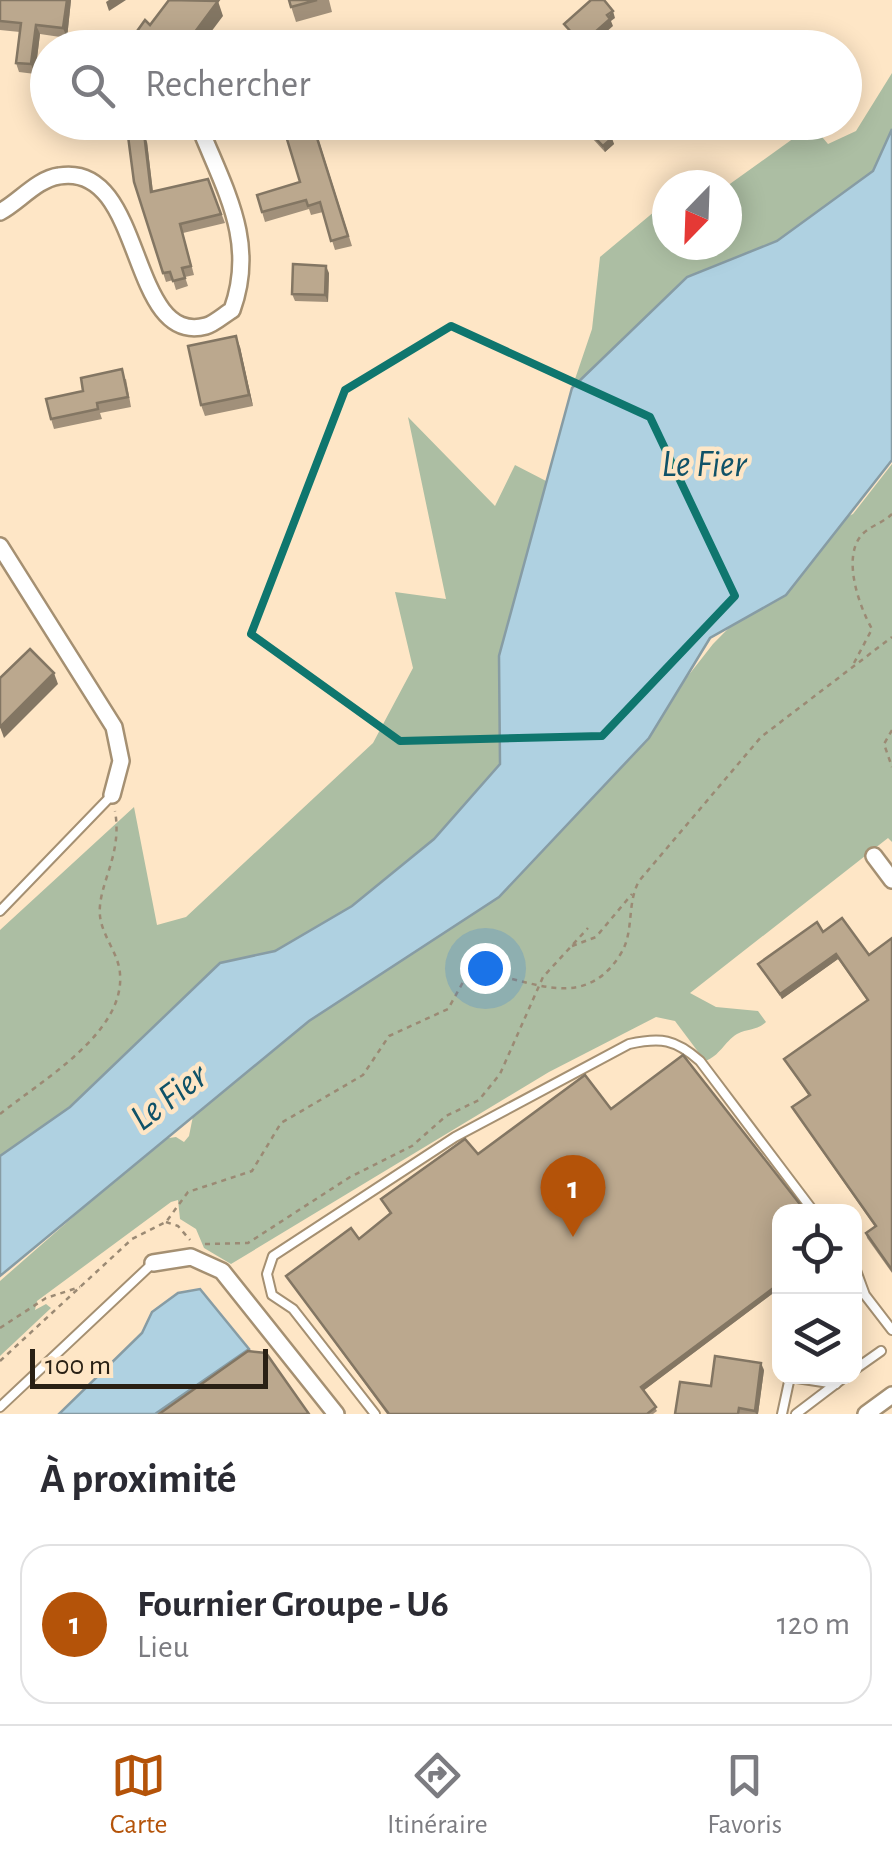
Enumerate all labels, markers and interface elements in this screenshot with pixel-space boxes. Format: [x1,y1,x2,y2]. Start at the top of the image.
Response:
search box [30,30,862,140]
icon: search [65,58,120,113]
text: Rechercher [145,66,311,104]
north arrow [652,170,742,260]
water label: Le Fier [661,446,748,484]
your location [460,943,511,994]
water label: Le Fier [124,1056,216,1138]
pin: 1 [540,1154,606,1237]
map controls [772,1204,862,1384]
button: locate [772,1204,862,1294]
button: layers [772,1294,862,1384]
scale bar [30,1344,268,1388]
text: 100 m [45,1352,111,1380]
text: À proximité [40,1458,237,1500]
text: Fournier Groupe - U6 [137,1586,449,1624]
text: 1 [69,1608,80,1640]
text: 120 m [777,1608,850,1640]
text: Lieu [137,1631,189,1663]
tab: Carte [110,1748,167,1842]
tab: Itinéraire [387,1748,488,1842]
tab: Favoris [707,1748,782,1842]

